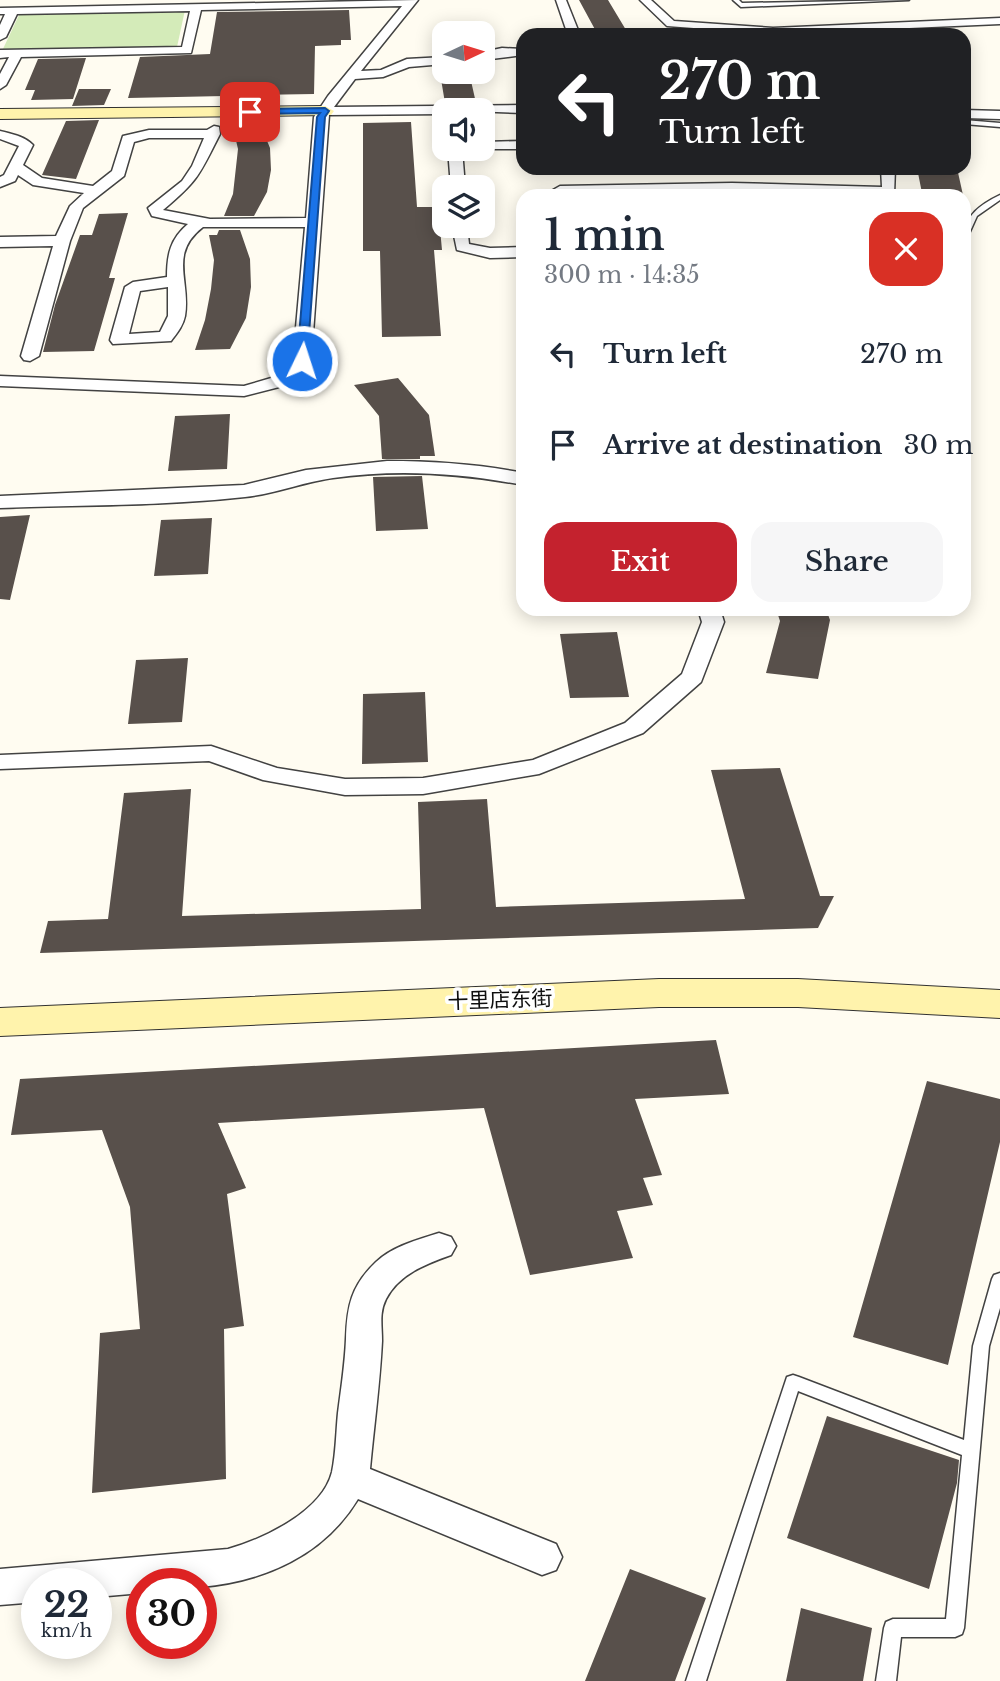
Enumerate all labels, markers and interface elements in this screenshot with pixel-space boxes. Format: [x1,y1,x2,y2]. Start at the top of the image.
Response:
north arrow [432,21,495,84]
map controls [432,21,495,238]
text: 270 m [659,51,820,112]
icon: left [544,56,635,147]
pin [220,82,280,142]
icon: arrive [231,93,269,131]
button: sound [432,98,495,161]
text: Turn left [659,112,805,152]
button: layers [432,175,495,238]
text: 1 min [544,209,665,261]
button: close [869,212,943,286]
text: 300 m · 14:35 [544,261,700,289]
position arrow [265,324,339,398]
icon: left [544,335,582,373]
text: Turn left [603,338,727,370]
text: 270 m [860,338,943,370]
icon: arrive [544,426,582,464]
text: Arrive at destination [603,429,883,461]
text: 30 m [904,429,973,461]
button: Exit [544,522,737,602]
button: Share [751,522,943,602]
street label: 十里店东街 [447,985,553,1015]
speed limit sign: 30 [126,1568,217,1659]
text: 22 [44,1583,89,1626]
text: km/h [41,1620,92,1642]

